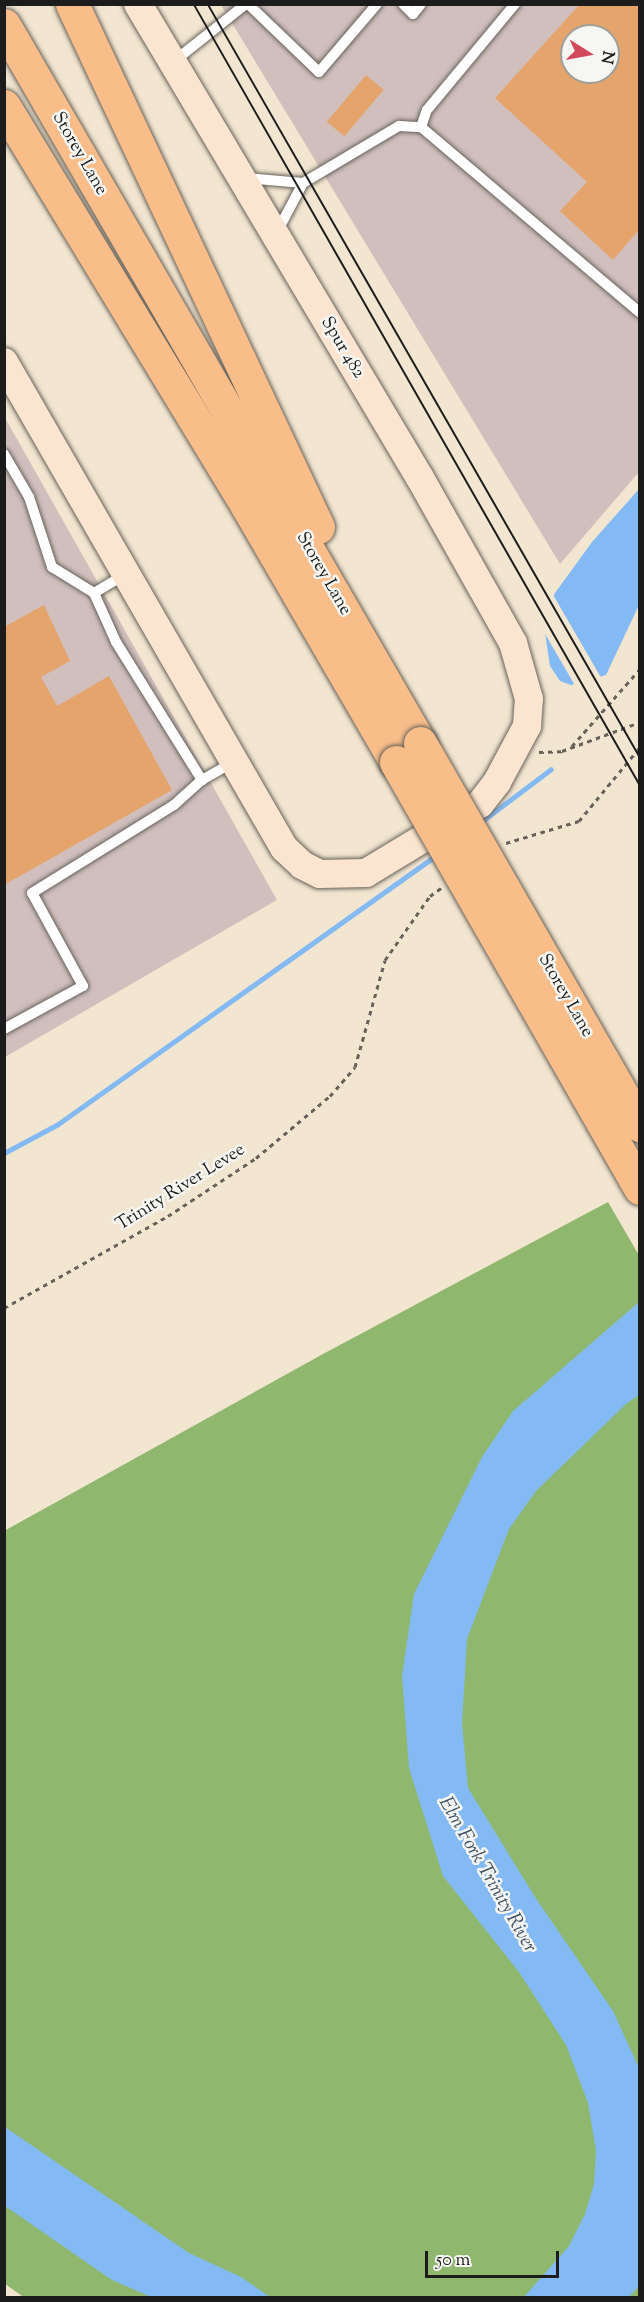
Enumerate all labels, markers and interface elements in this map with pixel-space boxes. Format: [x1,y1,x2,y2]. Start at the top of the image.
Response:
north arrow [560,24,620,84]
text: N [594,49,619,66]
street label: Storey Lane [47,109,111,199]
street label: Spur 482 [315,313,369,383]
street label: Storey Lane [291,529,355,619]
street label: Storey Lane [533,951,597,1041]
street label: Trinity River Levee [113,1140,249,1236]
water label: Elm Fork Trinity River [433,1793,541,1957]
scale bar [428,2239,562,2277]
text: 50 m [436,2248,470,2274]

